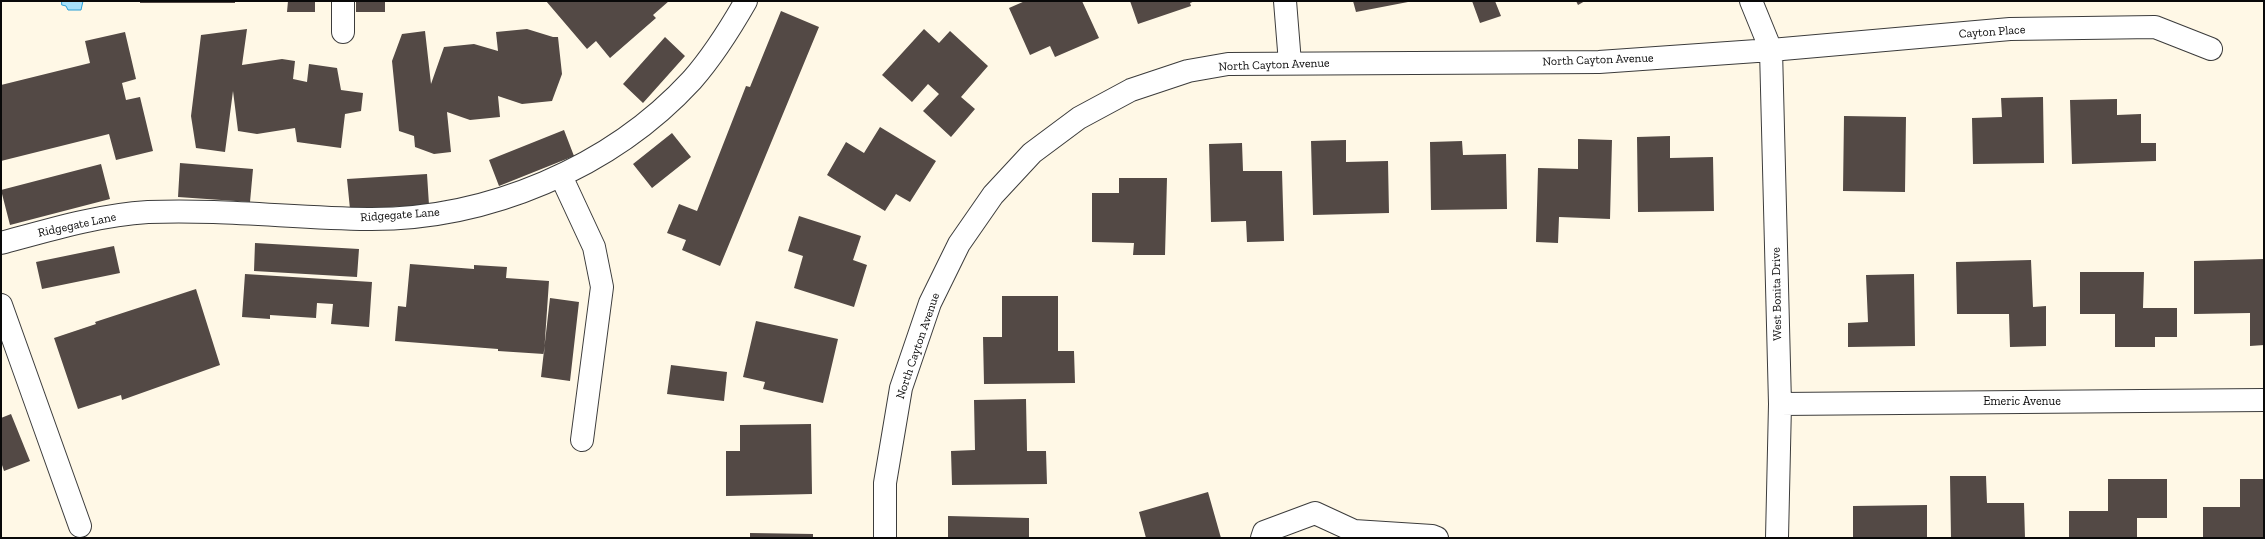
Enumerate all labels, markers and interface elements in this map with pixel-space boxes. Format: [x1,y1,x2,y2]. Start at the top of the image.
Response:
street label: Cayton Place [1958,22,2026,42]
street label: North Cayton Avenue [1542,51,1654,69]
street label: North Cayton Avenue [1218,56,1330,74]
street label: Ridgegate Lane [360,205,440,225]
street label: Ridgegate Lane [37,210,117,240]
street label: West Bonita Drive [1769,247,1785,341]
street label: North Cayton Avenue [893,291,943,401]
street label: Emeric Avenue [1983,395,2061,409]

